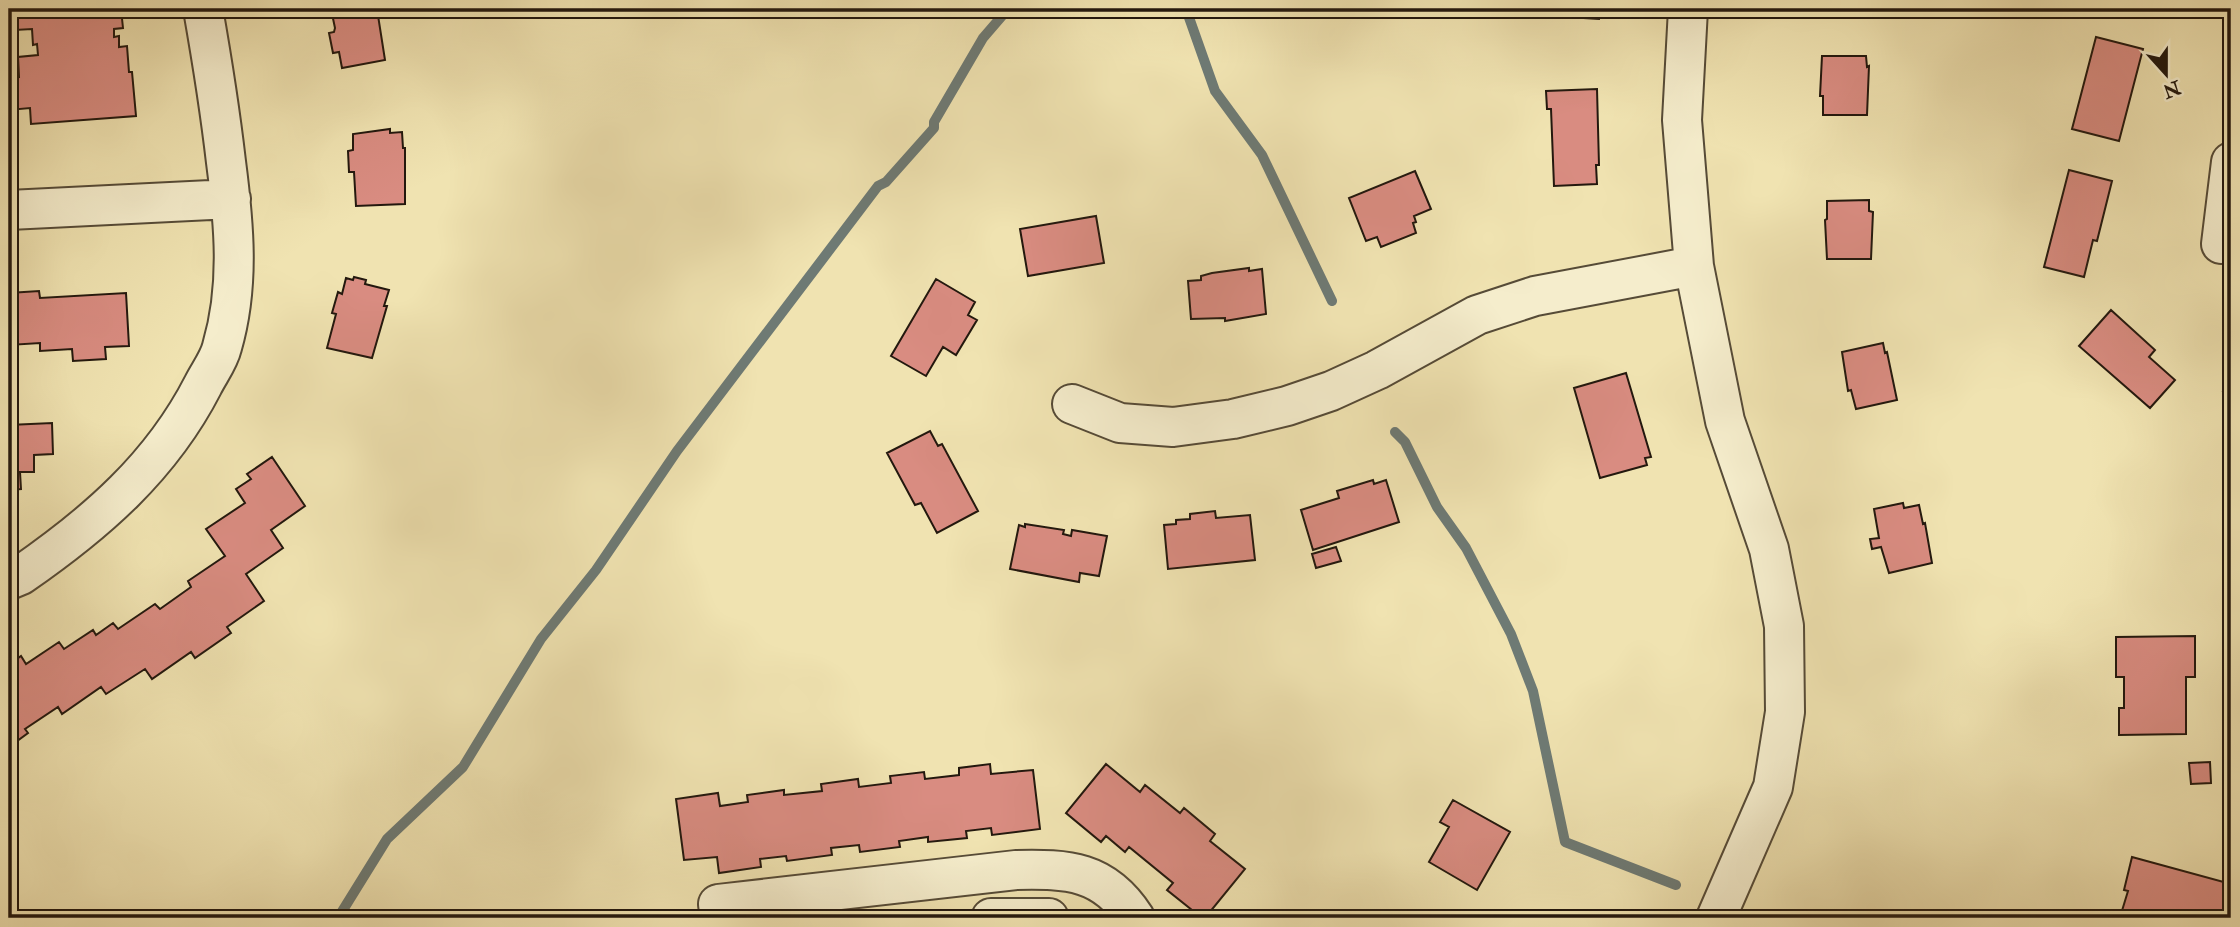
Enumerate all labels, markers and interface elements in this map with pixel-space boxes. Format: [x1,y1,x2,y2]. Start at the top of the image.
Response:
north arrow [2132,38,2202,108]
text: N [2159,74,2185,104]

